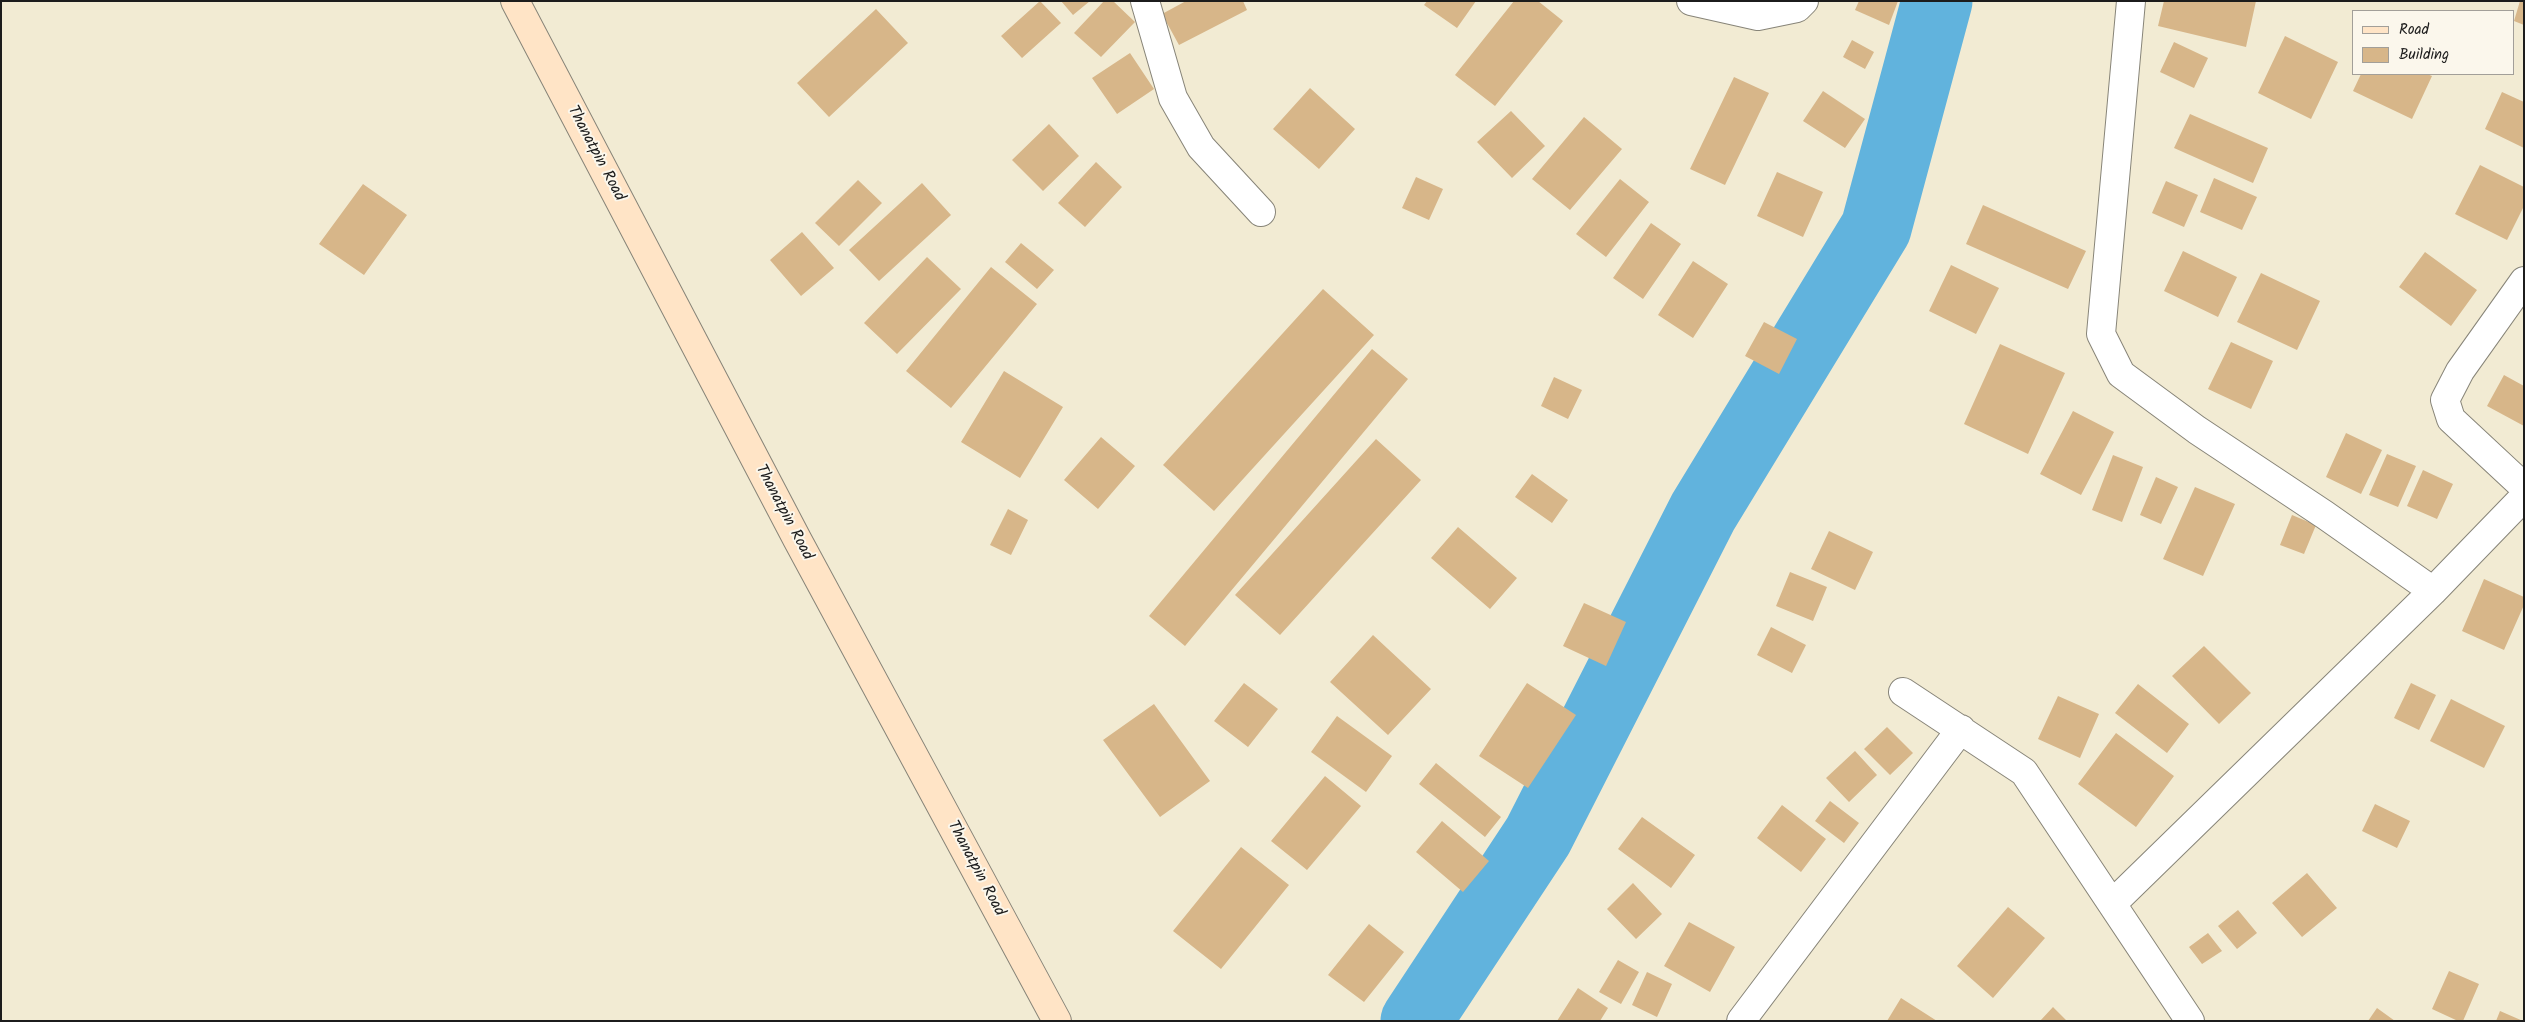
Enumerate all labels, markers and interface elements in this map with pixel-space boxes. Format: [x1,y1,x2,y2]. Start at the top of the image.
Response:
legend [2352,10,2515,75]
text: Road [2399,18,2429,42]
text: Building [2399,43,2449,67]
street label: Thanatpin Road [562,103,628,205]
street label: Thanatpin Road [750,462,816,564]
street label: Thanatpin Road [942,818,1008,920]

